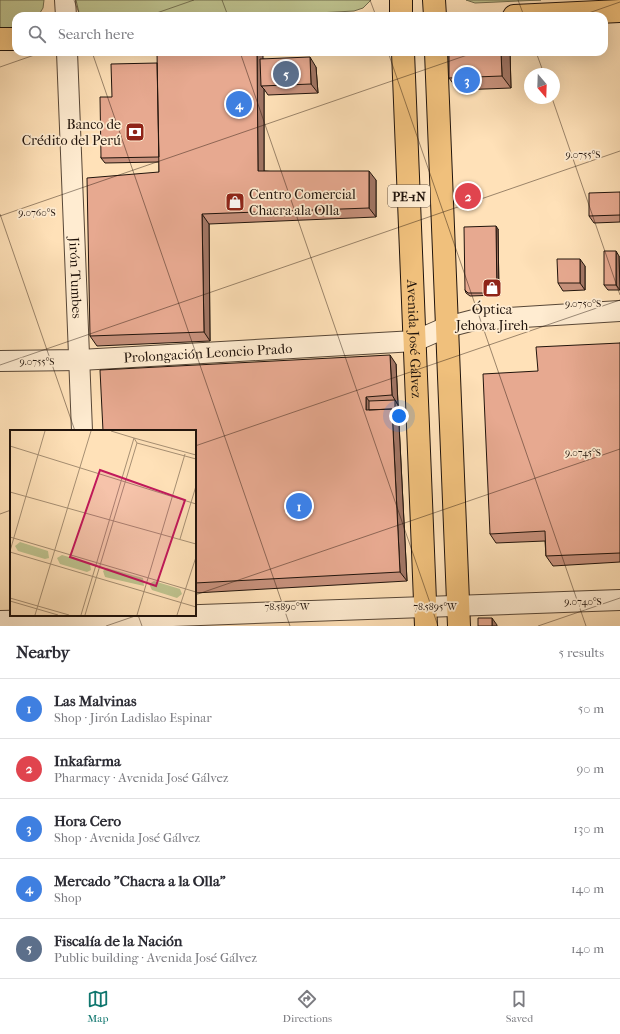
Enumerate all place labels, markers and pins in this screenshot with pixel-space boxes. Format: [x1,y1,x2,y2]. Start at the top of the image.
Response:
pin: 5 [273,59,299,89]
pin: 3 [454,65,480,95]
pin: 4 [226,89,252,119]
place label: Banco de Crédito del Perú [22,116,121,149]
bank icon: Banco de Crédito del Perú [124,121,146,143]
pin: 2 [455,181,481,211]
place label: Centro Comercial Chacra ala Olla [249,186,356,219]
shop icon: Centro Comercial Chacra ala Olla [224,191,246,213]
shop icon: Óptica Jehova Jireh [481,277,503,299]
place label: Óptica Jehova Jireh [455,300,528,334]
pin: 1 [286,491,312,521]

